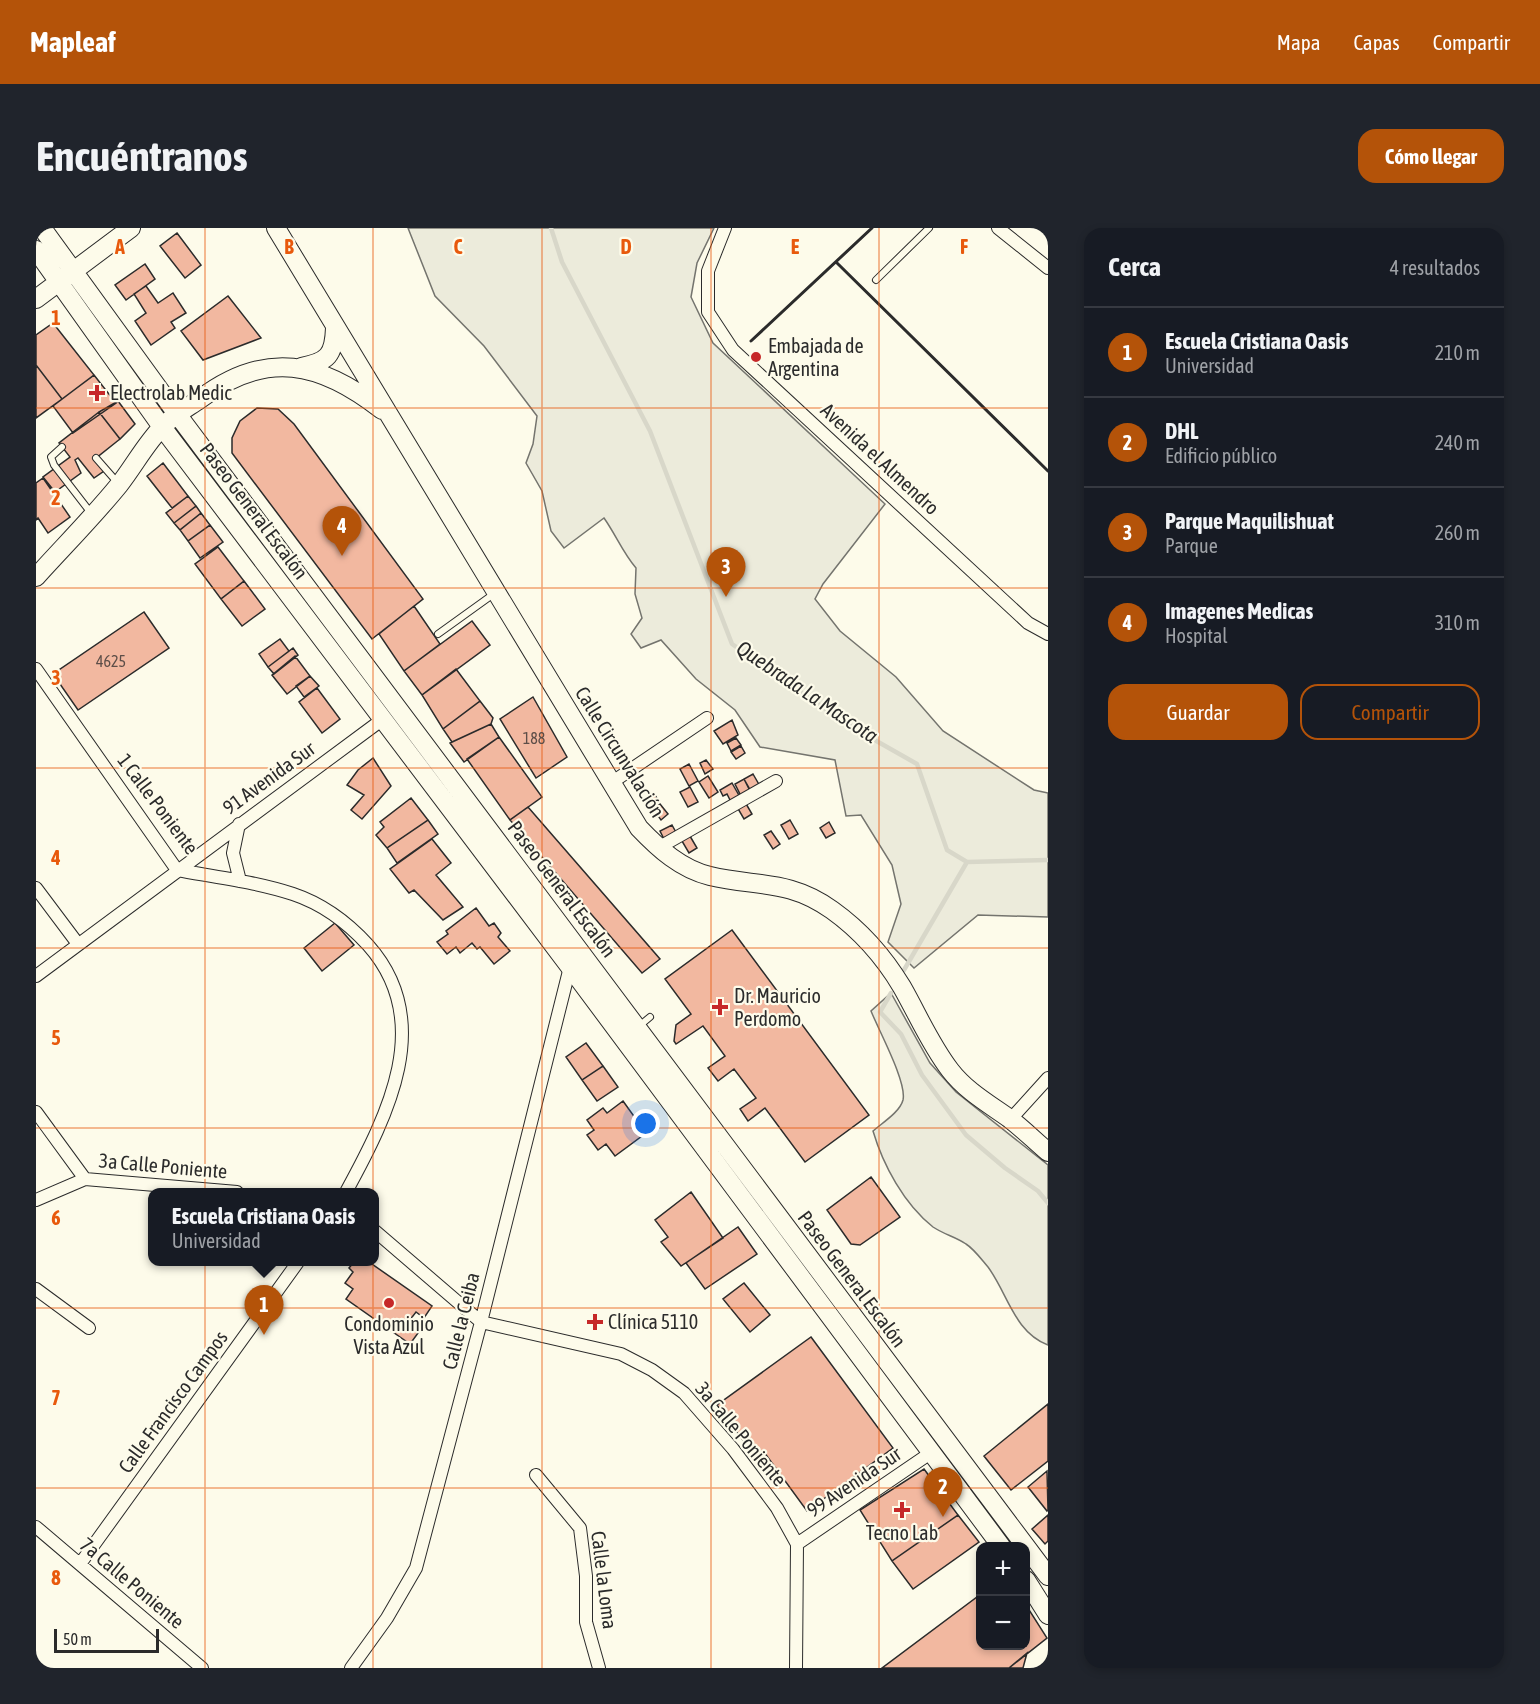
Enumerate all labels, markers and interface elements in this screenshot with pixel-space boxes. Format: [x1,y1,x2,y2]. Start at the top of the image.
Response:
text: Mapleaf [30,26,116,58]
text: Mapa [1277,30,1320,54]
text: Capas [1353,30,1400,54]
text: Compartir [1433,30,1510,54]
button: Cómo llegar [1358,129,1504,183]
text: Encuéntranos [36,132,248,180]
text: A [114,235,125,258]
text: B [284,235,294,258]
text: C [454,235,463,258]
text: D [620,235,632,258]
text: E [791,235,800,258]
text: F [960,235,968,258]
text: Cerca [1108,252,1161,282]
text: 4 resultados [1390,256,1480,279]
text: 1 [51,306,61,329]
text: Escuela Cristiana Oasis [1165,328,1348,354]
place label: Embajada de Argentina [768,334,864,380]
text: 1 [1123,341,1132,364]
text: 210 m [1435,341,1480,364]
marker: Embajada de Argentina [749,350,763,364]
text: Universidad [1165,354,1254,377]
place label: Electrolab Medic [110,381,232,404]
marker: Electrolab Medic [88,384,106,402]
street label: Avenida el Almendro [817,398,944,519]
text: DHL [1165,418,1199,444]
text: 2 [1123,431,1132,454]
text: 240 m [1435,431,1480,454]
street label: Paseo General Escalón [196,438,313,583]
text: Edificio público [1165,444,1277,467]
text: 2 [51,486,61,509]
pin: 4 [322,506,362,556]
text: Parque Maquilishuat [1165,508,1334,534]
text: 3 [1123,521,1132,544]
text: 260 m [1435,521,1480,544]
text: Parque [1165,534,1218,557]
pin: 3 [706,548,746,597]
text: Imagenes Medicas [1165,598,1313,624]
text: 4 [1123,611,1132,634]
text: 310 m [1435,611,1480,634]
text: Hospital [1165,624,1228,647]
water label: Quebrada La Mascota [732,635,883,747]
house number: 4625 [96,652,126,670]
text: 3 [51,666,61,689]
street label: Calle Circunvalación [571,682,670,821]
button: Guardar [1108,684,1288,740]
button: Compartir [1300,684,1480,740]
house number: 188 [523,729,545,747]
street label: 91 Avenida Sur [218,736,320,819]
street label: 1 Calle Poniente [113,749,204,858]
street label: Paseo General Escalón [504,816,621,961]
text: 4 [50,846,61,869]
place label: Dr. Mauricio Perdomo [734,984,821,1030]
marker: Dr. Mauricio Perdomo [711,998,729,1016]
text: 5 [51,1026,61,1049]
your location [631,1109,660,1138]
street label: 3a Calle Poniente [98,1148,228,1183]
popup [148,1188,379,1266]
text: Escuela Cristiana Oasis [172,1203,355,1229]
text: 6 [51,1206,61,1229]
street label: Paseo General Escalón [794,1206,911,1351]
text: Universidad [172,1229,261,1252]
street label: Calle la Ceiba [437,1270,484,1372]
pin: 1 [244,1286,284,1335]
marker: Condominio Vista Azul [382,1296,396,1310]
place label: Clínica 5110 [608,1310,698,1333]
place label: Condominio Vista Azul [344,1312,434,1358]
marker: Clínica 5110 [586,1313,604,1331]
street label: Calle Francisco Campos [113,1326,232,1477]
street label: 3a Calle Poniente [691,1377,792,1490]
text: 7 [51,1386,61,1409]
street label: 99 Avenida Sur [802,1441,906,1521]
pin: 2 [924,1468,962,1517]
marker: Tecno Lab [893,1501,911,1519]
place label: Tecno Lab [866,1521,938,1544]
street label: Calle la Loma [587,1530,622,1630]
street label: 7a Calle Poniente [76,1532,189,1633]
map controls [976,1542,1030,1650]
button: + [976,1542,1030,1596]
text: 8 [51,1566,61,1589]
button: − [976,1596,1030,1650]
scale bar [54,1626,159,1654]
text: 50 m [63,1630,92,1648]

